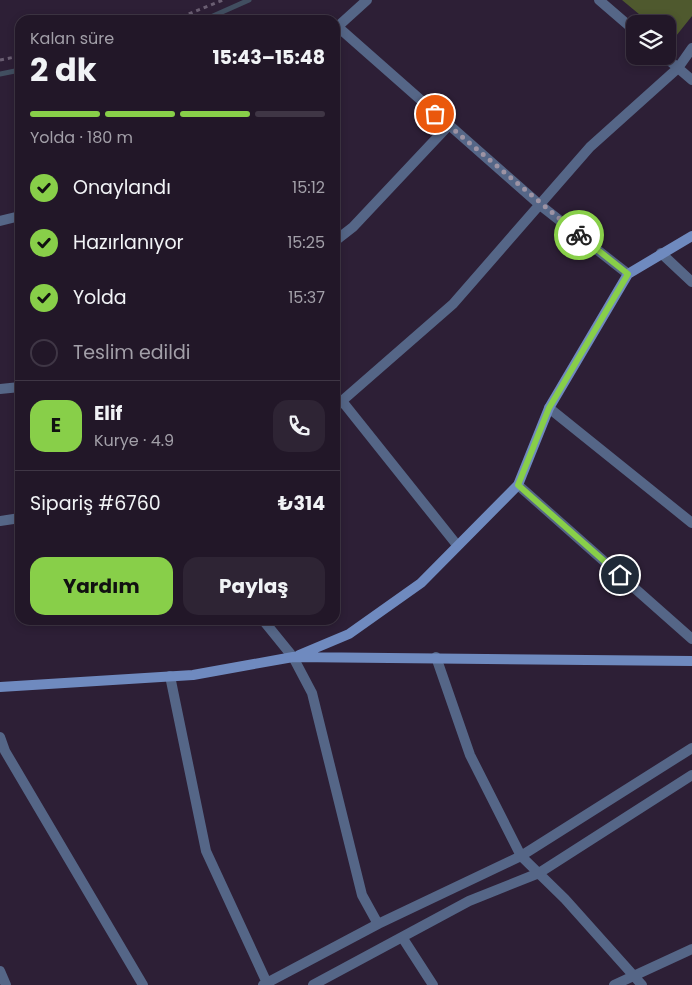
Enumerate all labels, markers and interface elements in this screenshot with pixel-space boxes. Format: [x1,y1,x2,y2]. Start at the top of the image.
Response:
map controls [626,15,676,65]
button: layers [626,15,676,65]
text: Kalan süre [30,27,114,50]
text: 15:43–15:48 [212,44,325,71]
text: 2 dk [30,47,97,92]
pin [414,93,456,135]
icon: bag [421,100,449,128]
text: Yolda · 180 m [30,126,133,149]
icon: check [30,174,58,202]
text: Onaylandı [73,174,171,201]
text: 15:12 [292,176,325,199]
courier [554,210,604,260]
icon: bike [565,221,593,249]
icon: check [30,229,58,257]
text: Hazırlanıyor [73,229,184,256]
text: 15:25 [287,231,325,254]
icon: check [30,284,58,312]
text: Yolda [73,284,127,311]
text: 15:37 [288,286,325,309]
text: Teslim edildi [73,339,190,366]
text: Elif [94,400,122,427]
button: phone [273,400,325,452]
text: E [51,412,61,439]
text: Kurye · 4.9 [94,429,174,452]
text: Sipariş #6760 [30,490,161,517]
text: ₺314 [278,490,325,517]
pin [599,554,641,596]
button: Yardım [30,557,173,615]
button: Paylaş [183,557,325,615]
icon: home [606,561,634,589]

